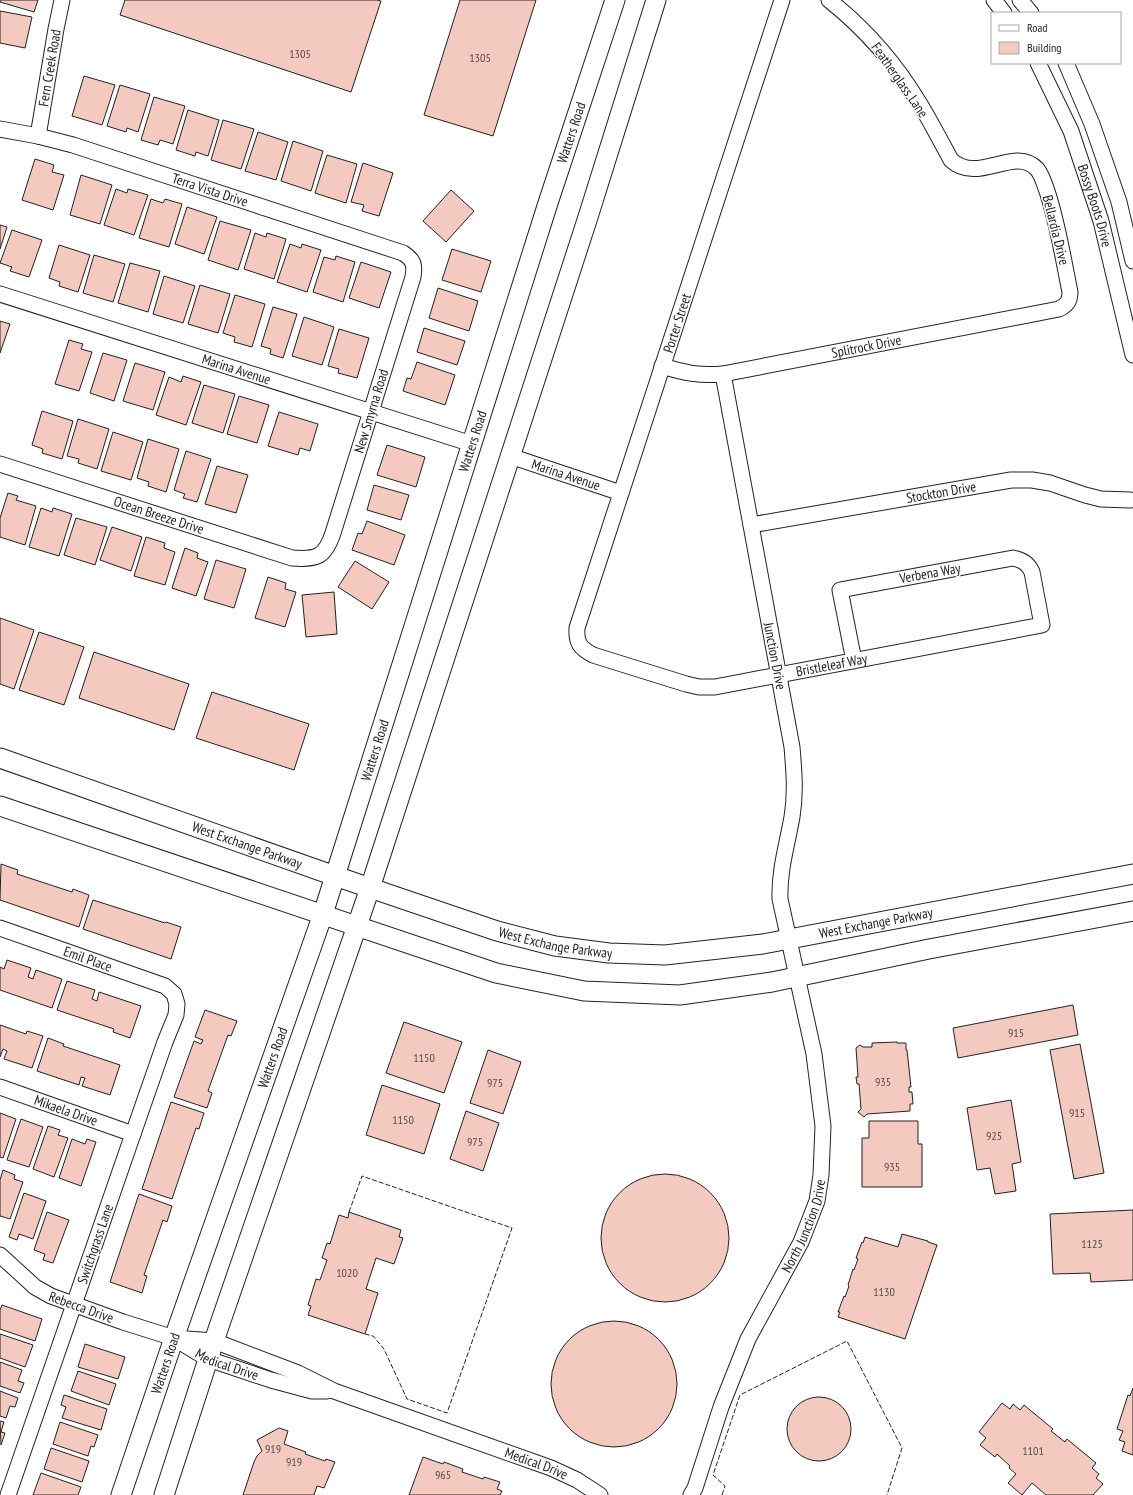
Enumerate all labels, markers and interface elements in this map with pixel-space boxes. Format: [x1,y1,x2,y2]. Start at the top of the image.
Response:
legend [991,12,1121,64]
text: Road [1027,20,1047,35]
street label: Fern Creek Road [34,28,65,108]
street label: Featherglass Lane [868,39,933,121]
text: Building [1027,40,1062,55]
house number: 1305 [289,46,311,61]
house number: 1305 [469,50,491,65]
street label: Watters Road [553,100,590,166]
street label: Bossy Boots Drive [1074,162,1116,249]
street label: Terra Vista Drive [170,169,250,211]
street label: Bellardia Drive [1039,193,1073,267]
street label: Porter Street [659,291,695,355]
street label: Splitrock Drive [830,331,903,362]
street label: Marina Avenue [200,350,273,389]
street label: New Smyrna Road [350,367,392,455]
street label: Watters Road [454,408,491,474]
street label: Marina Avenue [529,455,603,495]
street label: Stockton Drive [905,477,978,507]
street label: Ocean Breeze Drive [112,492,207,538]
street label: Verbena Way [897,559,963,587]
street label: Junction Drive [759,620,790,691]
street label: Bristleleaf Way [794,649,869,680]
street label: Watters Road [357,717,393,783]
street label: West Exchange Parkway [190,817,305,873]
street label: West Exchange Parkway [817,903,935,942]
street label: West Exchange Parkway [497,923,613,962]
street label: Emil Place [61,942,115,976]
street label: Watters Road [254,1025,292,1090]
house number: 915 [1008,1025,1024,1040]
house number: 1150 [413,1050,435,1065]
house number: 935 [875,1074,891,1089]
house number: 975 [487,1075,503,1090]
street label: Mikaela Drive [32,1091,100,1130]
house number: 915 [1069,1105,1085,1120]
house number: 1150 [392,1112,414,1127]
house number: 925 [986,1128,1002,1143]
house number: 975 [467,1134,483,1149]
house number: 935 [884,1159,900,1174]
street label: North Junction Drive [777,1178,829,1276]
street label: Switchgrass Lane [73,1202,117,1286]
house number: 1125 [1081,1236,1103,1251]
house number: 1020 [336,1265,358,1280]
house number: 1130 [873,1284,895,1299]
street label: Rebecca Drive [46,1287,116,1327]
street label: Watters Road [147,1330,184,1396]
street label: Medical Drive [192,1344,261,1384]
house number: 919 [265,1441,281,1456]
street label: Medical Drive [502,1443,571,1484]
house number: 1101 [1022,1443,1044,1458]
house number: 919 [286,1454,302,1469]
house number: 965 [435,1467,451,1482]

